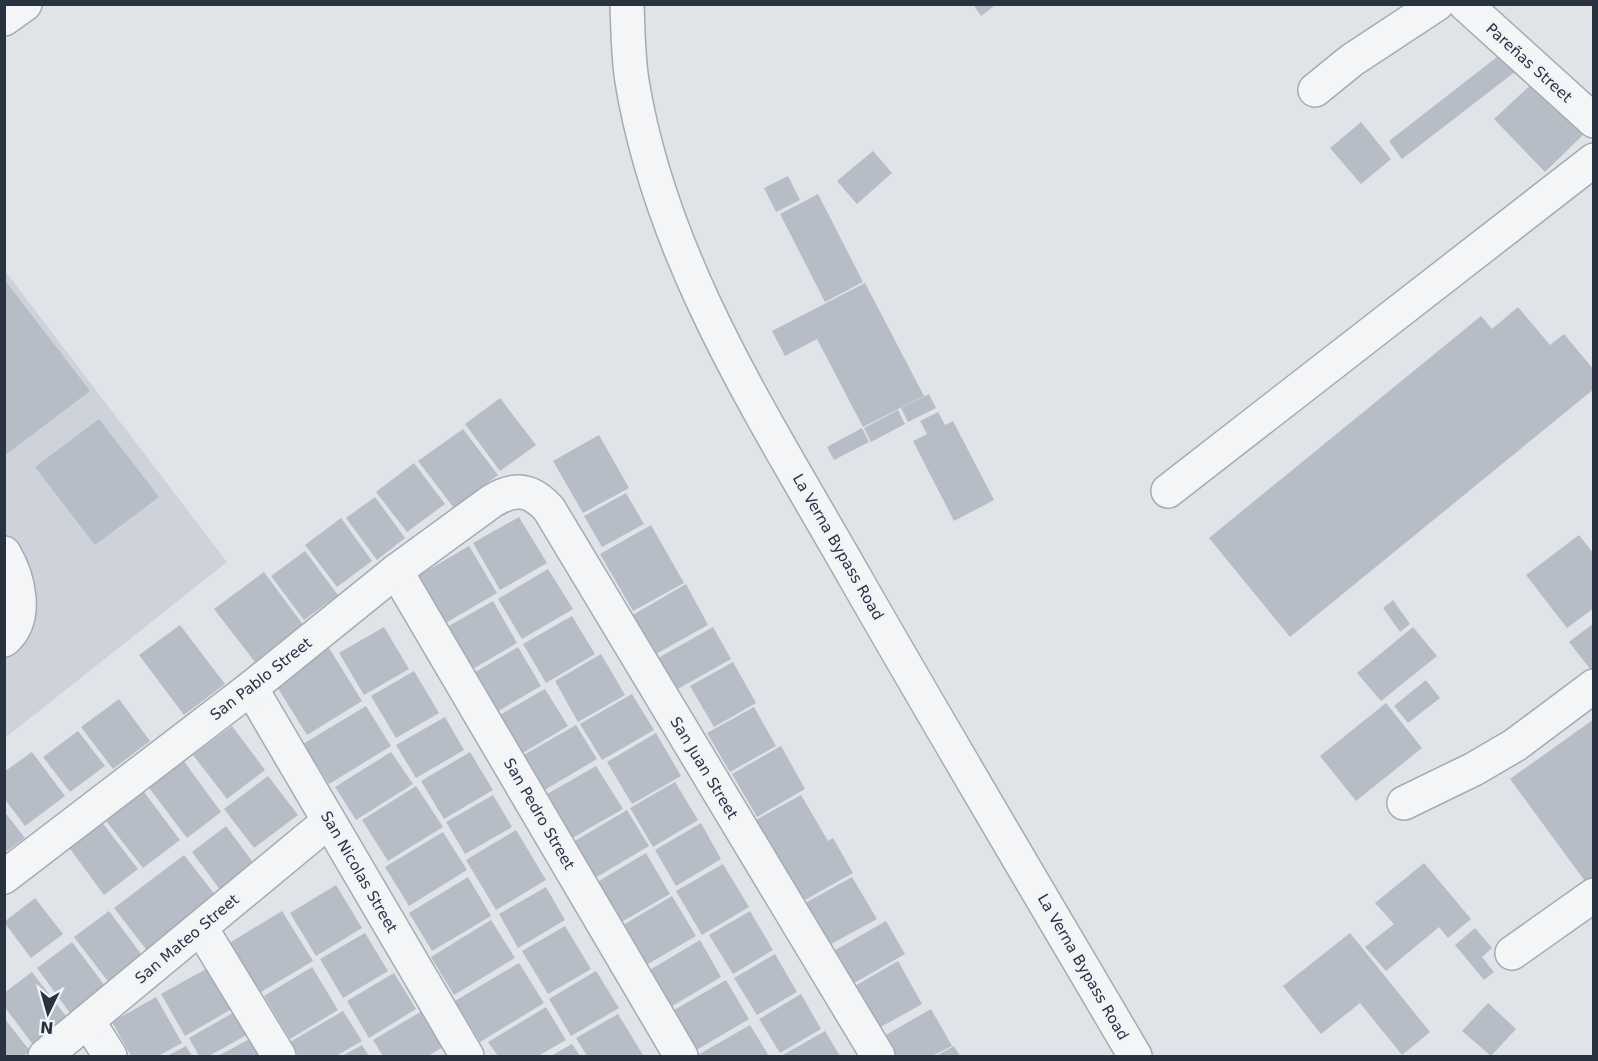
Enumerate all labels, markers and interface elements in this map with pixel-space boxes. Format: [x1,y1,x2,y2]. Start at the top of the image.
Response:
street label: Pareñas Street [1482,20,1576,106]
street label: La Verna Bypass Road [789,471,887,623]
street label: San Pablo Street [207,634,315,724]
street label: San Juan Street [666,714,742,822]
street label: San Pedro Street [500,755,578,873]
street label: San Nicolas Street [317,808,401,936]
street label: San Mateo Street [132,890,243,988]
street label: La Verna Bypass Road [1034,891,1132,1043]
north arrow [18,983,78,1043]
text: N [39,1017,54,1037]

